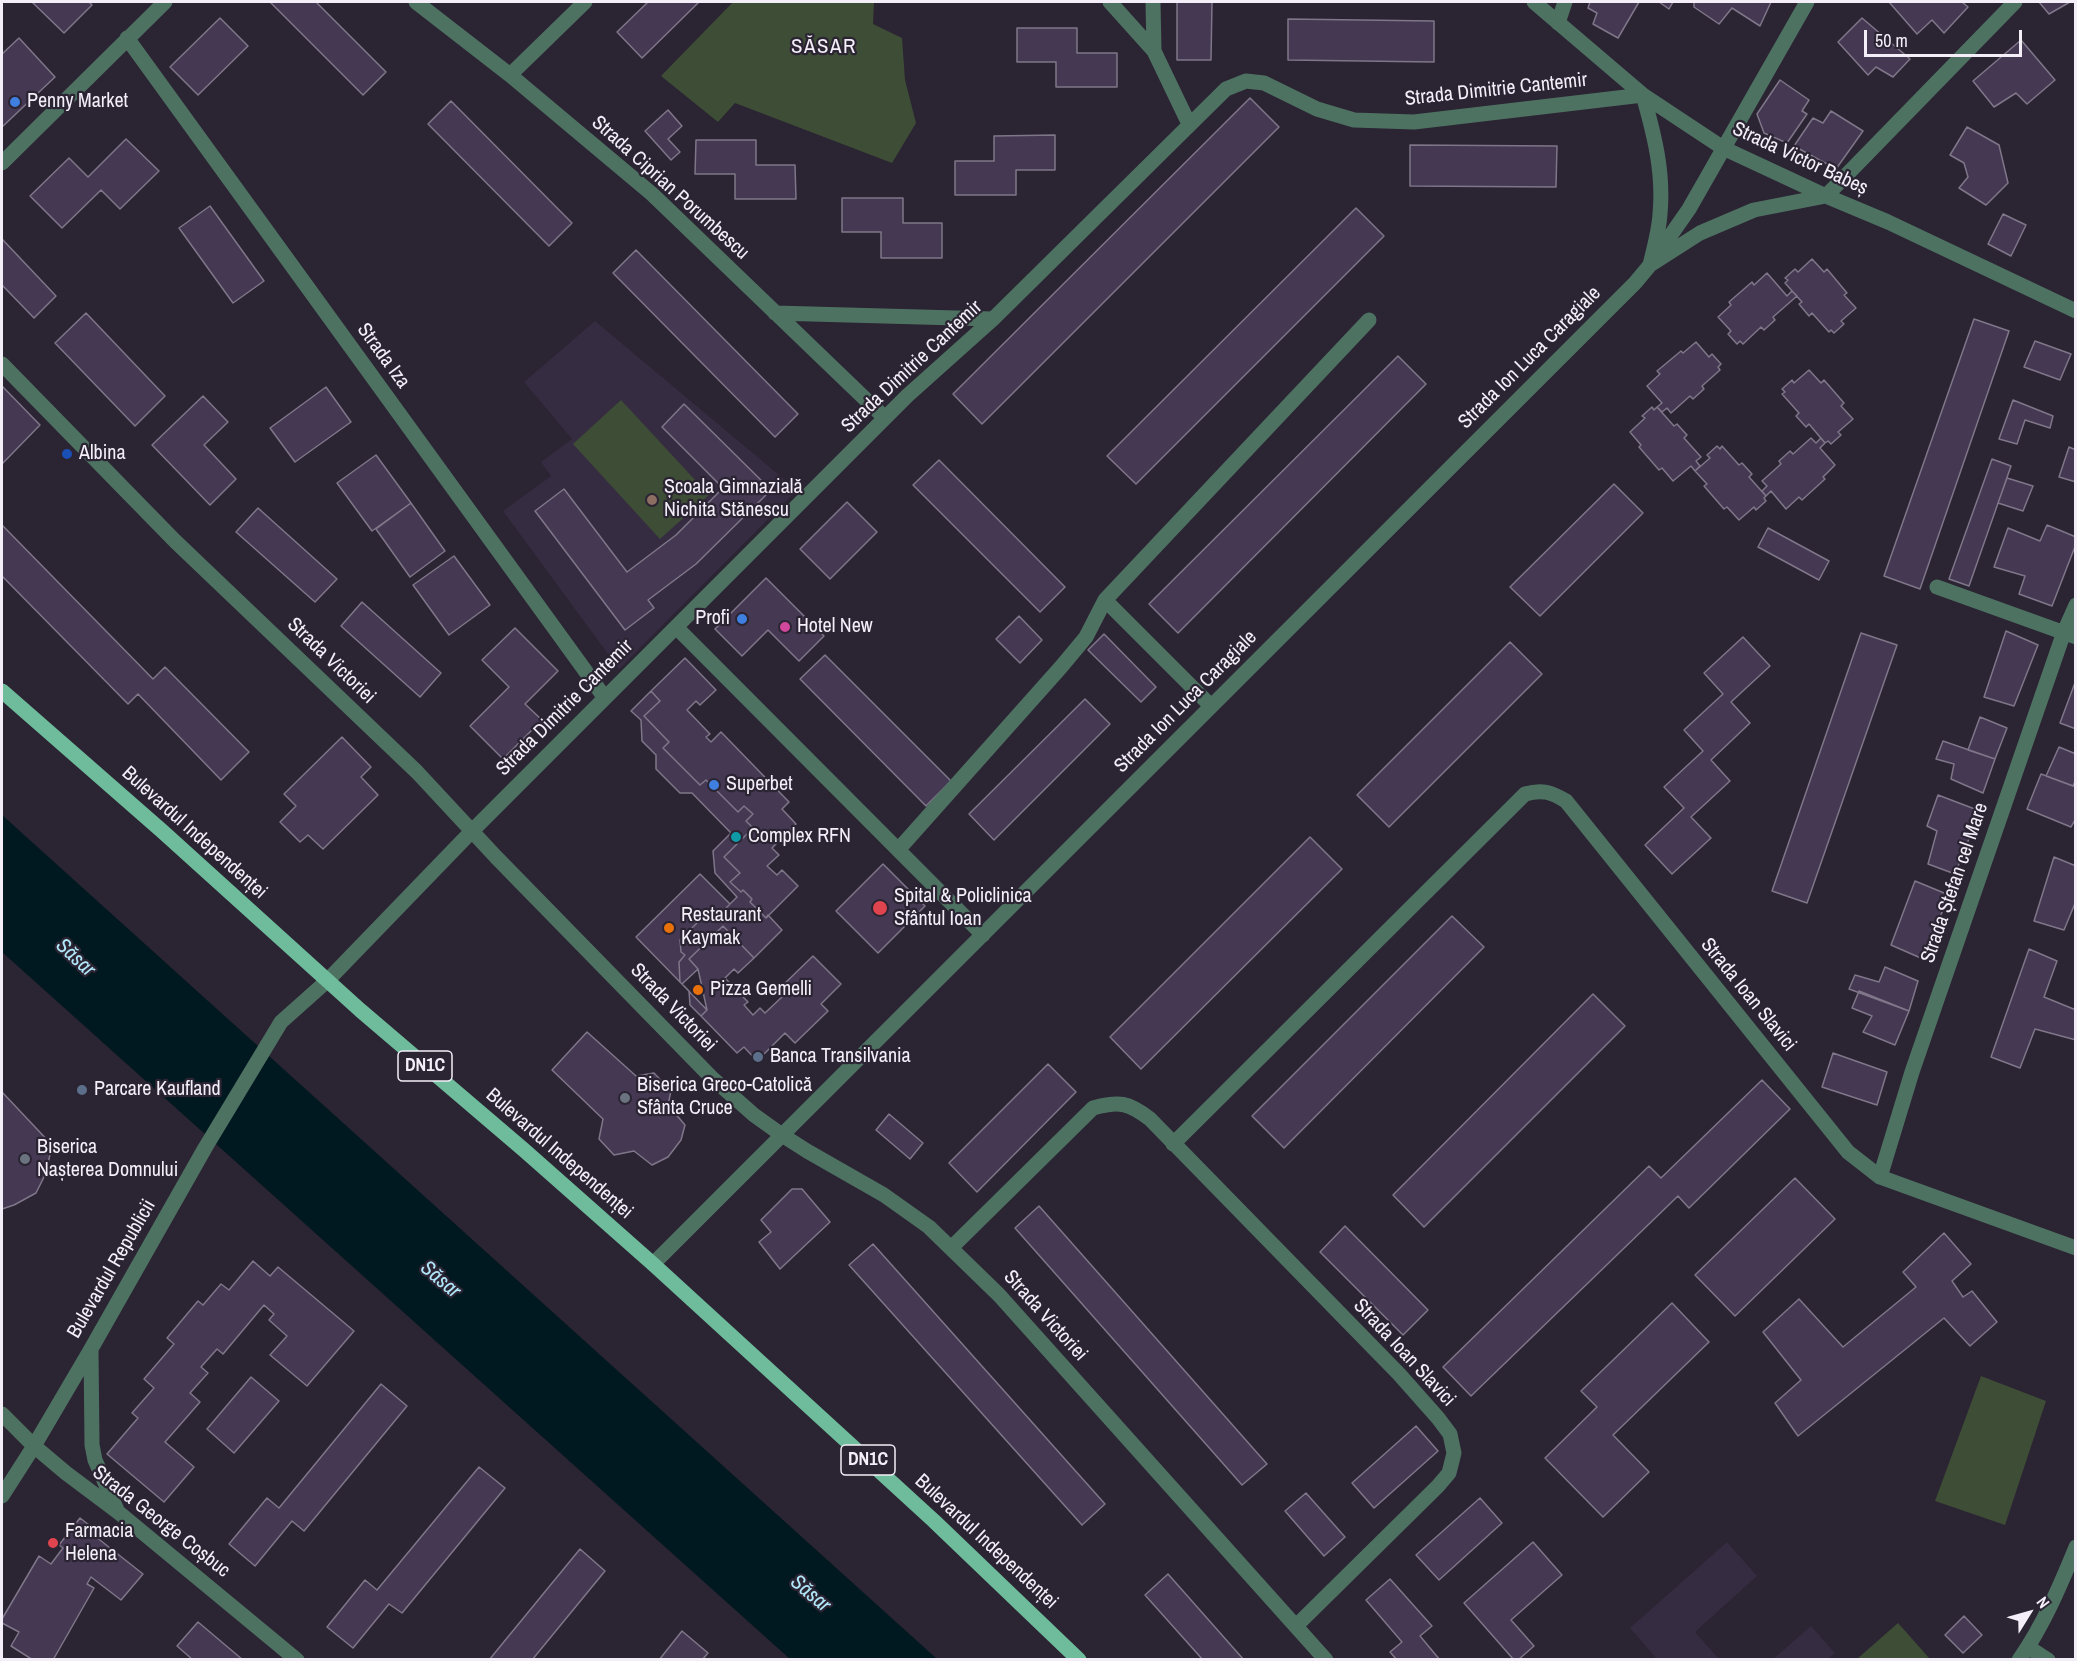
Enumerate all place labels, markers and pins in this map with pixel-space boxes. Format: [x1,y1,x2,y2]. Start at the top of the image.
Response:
place label: Penny Market [27,90,128,114]
marker: Penny Market [8,95,22,109]
place label: Albina [79,442,125,466]
marker: Albina [60,447,74,461]
place label: Școala Gimnazială Nichita Stănescu [664,476,803,523]
marker: Școala Gimnazială Nichita Stănescu [645,493,659,507]
place label: Profi [695,607,730,631]
marker: Profi [735,612,749,626]
place label: Hotel New [797,615,873,639]
marker: Hotel New [778,620,792,634]
place label: Superbet [726,773,793,797]
marker: Superbet [707,778,721,792]
place label: Complex RFN [748,825,851,849]
marker: Complex RFN [729,830,743,844]
place label: Spital & Policlinica Sfântul Ioan [894,885,1032,932]
marker: Spital & Policlinica Sfântul Ioan [871,899,889,917]
place label: Restaurant Kaymak [681,904,761,951]
marker: Restaurant Kaymak [662,921,676,935]
place label: Pizza Gemelli [710,978,812,1002]
marker: Pizza Gemelli [691,983,705,997]
place label: Banca Transilvania [770,1045,911,1069]
marker: Banca Transilvania [751,1050,765,1064]
place label: Biserica Greco-Catolică Sfânta Cruce [637,1074,812,1121]
place label: Parcare Kaufland [94,1078,221,1102]
marker: Parcare Kaufland [75,1083,89,1097]
marker: Biserica Greco-Catolică Sfânta Cruce [618,1091,632,1105]
place label: Biserica Nașterea Domnului [37,1136,178,1183]
marker: Biserica Nașterea Domnului [18,1152,32,1166]
place label: Farmacia Helena [65,1520,133,1567]
marker: Farmacia Helena [46,1536,60,1550]

